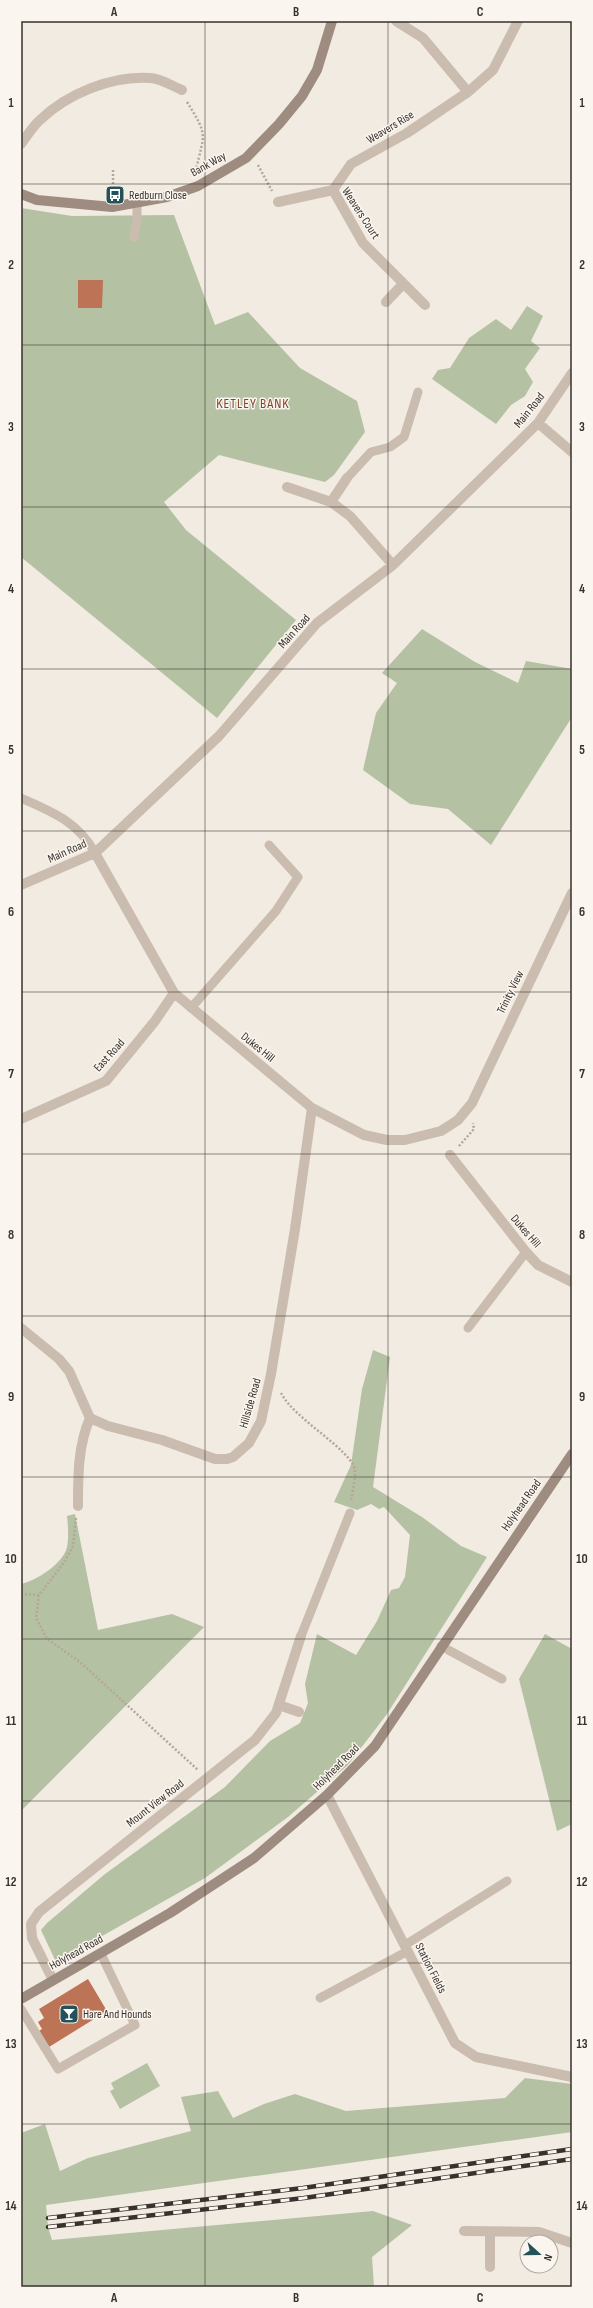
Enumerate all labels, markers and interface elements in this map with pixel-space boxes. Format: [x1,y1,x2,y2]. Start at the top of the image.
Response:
text: A [110,4,118,20]
text: B [293,4,299,20]
text: C [477,4,484,20]
text: 1 [8,95,14,111]
text: 1 [579,95,585,111]
street label: Weavers Rise [364,107,417,147]
street label: Bank Way [188,148,229,180]
bus stop icon: Redburn Close [104,184,126,206]
street label: Weavers Court [338,185,383,242]
place label: Redburn Close [129,188,187,203]
text: 2 [8,257,14,273]
text: 2 [579,257,585,273]
street label: Main Road [511,390,548,431]
district label: KETLEY BANK [216,395,290,412]
text: 3 [8,419,14,435]
text: 3 [579,419,585,435]
text: 4 [8,581,14,597]
text: 4 [579,581,585,597]
street label: Main Road [275,611,314,652]
text: 5 [8,742,14,758]
text: 5 [579,742,585,758]
street label: Main Road [45,836,89,867]
text: 6 [8,904,14,920]
text: 6 [579,904,585,920]
street label: Trinity View [494,968,527,1016]
street label: Dukes Hill [238,1029,278,1066]
street label: East Road [91,1036,128,1075]
text: 7 [8,1066,14,1082]
text: 7 [579,1066,585,1082]
street label: Dukes Hill [507,1212,544,1251]
text: 8 [8,1227,14,1243]
text: 8 [579,1227,585,1243]
street label: Hillside Road [236,1377,265,1430]
text: 9 [8,1389,14,1405]
text: 9 [579,1389,585,1405]
street label: Holyhead Road [498,1477,545,1534]
text: 10 [5,1551,17,1567]
text: 10 [576,1551,588,1567]
text: 11 [6,1713,16,1729]
text: 11 [577,1713,587,1729]
street label: Holyhead Road [310,1741,363,1794]
street label: Mount View Road [124,1776,187,1831]
text: 12 [6,1874,17,1890]
text: 12 [577,1874,588,1890]
street label: Holyhead Road [47,1931,106,1973]
street label: Station Fields [411,1940,450,1996]
bar icon: Hare And Hounds [58,2003,80,2025]
place label: Hare And Hounds [83,2007,152,2022]
text: 13 [6,2036,17,2052]
text: 13 [577,2036,588,2052]
text: 14 [5,2198,17,2214]
text: 14 [576,2198,588,2214]
north arrow [519,2234,559,2274]
text: N [541,2252,555,2263]
text: A [110,2290,118,2306]
text: B [293,2290,299,2306]
text: C [477,2290,484,2306]

